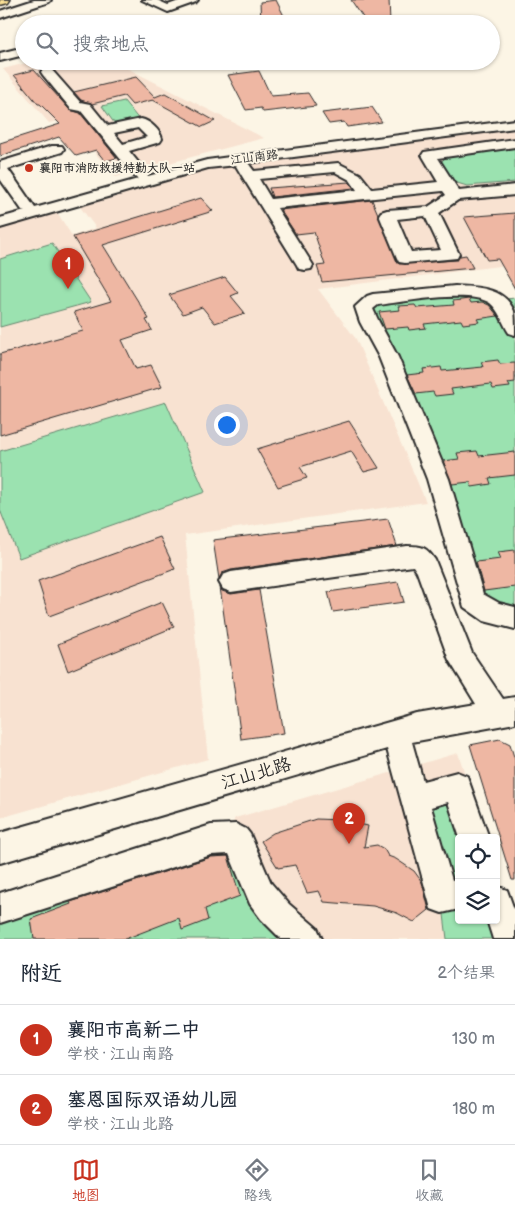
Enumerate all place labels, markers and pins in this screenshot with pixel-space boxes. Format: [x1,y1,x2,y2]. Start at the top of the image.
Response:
place label: 襄阳市消防救援特勤大队一站 [39,161,195,176]
marker: 襄阳市消防救援特勤大队一站 [23,162,35,174]
pin: 1 [52,248,84,289]
pin: 2 [333,803,365,844]

